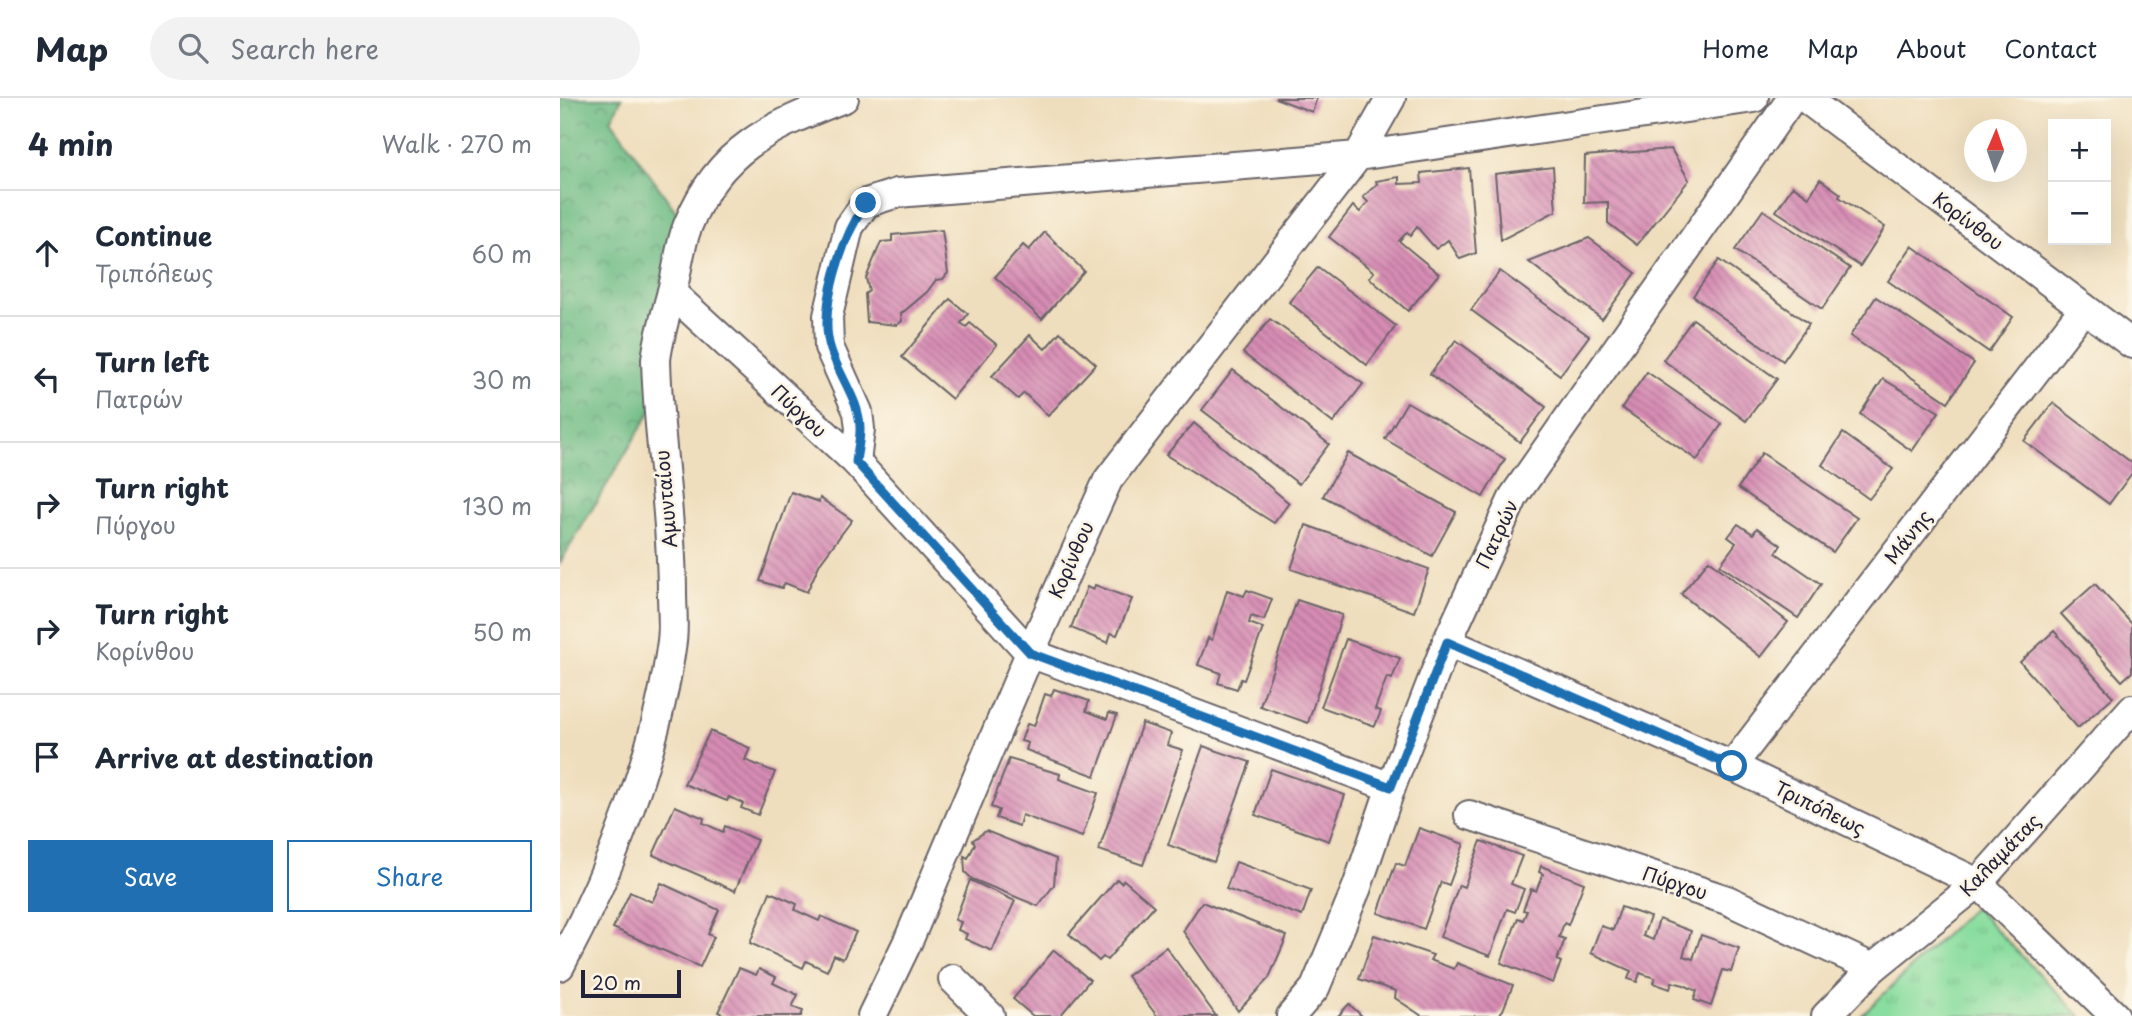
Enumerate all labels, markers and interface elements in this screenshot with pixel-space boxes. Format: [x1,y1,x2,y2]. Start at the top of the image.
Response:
search box [150,17,640,80]
text: Map [35,23,108,73]
icon: search [174,29,212,67]
text: Search here [230,29,379,68]
text: Home [1702,30,1769,66]
text: Map [1807,30,1858,66]
text: About [1896,30,1966,66]
text: Contact [2004,30,2097,66]
north arrow [1964,119,2027,182]
map controls [2048,119,2111,245]
button: + [2048,119,2111,182]
text: 4 min [28,121,114,166]
text: Walk · 270 m [382,126,532,161]
button: − [2048,182,2111,245]
street label: Κορίνθου [1927,184,2010,256]
route end [850,187,881,218]
text: Continue [95,216,212,255]
icon: ahead [28,234,66,272]
text: 60 m [472,236,532,271]
text: Τριπόλεως [95,255,213,290]
text: Turn left [95,342,210,381]
icon: left [28,360,66,398]
text: 30 m [471,362,532,397]
street label: Πύργου [766,377,834,443]
text: Πατρών [95,381,184,416]
street label: Αμυνταίου [647,449,683,549]
text: Turn right [95,468,229,507]
icon: right [28,486,66,524]
text: 130 m [462,488,532,523]
street label: Πατρών [1468,494,1524,573]
street label: Μάνης [1877,503,1938,570]
text: Πύργου [95,507,176,542]
street label: Κορίνθου [1041,516,1100,603]
text: Turn right [95,594,229,633]
icon: right [28,612,66,650]
text: 50 m [472,614,532,649]
text: Κορίνθου [95,633,194,668]
icon: arrive [28,738,66,776]
text: Arrive at destination [95,738,374,777]
route start [1716,750,1747,781]
street label: Τριπόλεως [1770,773,1870,841]
street label: Καλαμάτας [1952,806,2046,902]
button: Save [28,840,273,912]
button: Share [287,840,532,912]
street label: Πύργου [1639,858,1711,906]
scale bar [581,967,681,999]
text: 20 m [592,968,641,996]

